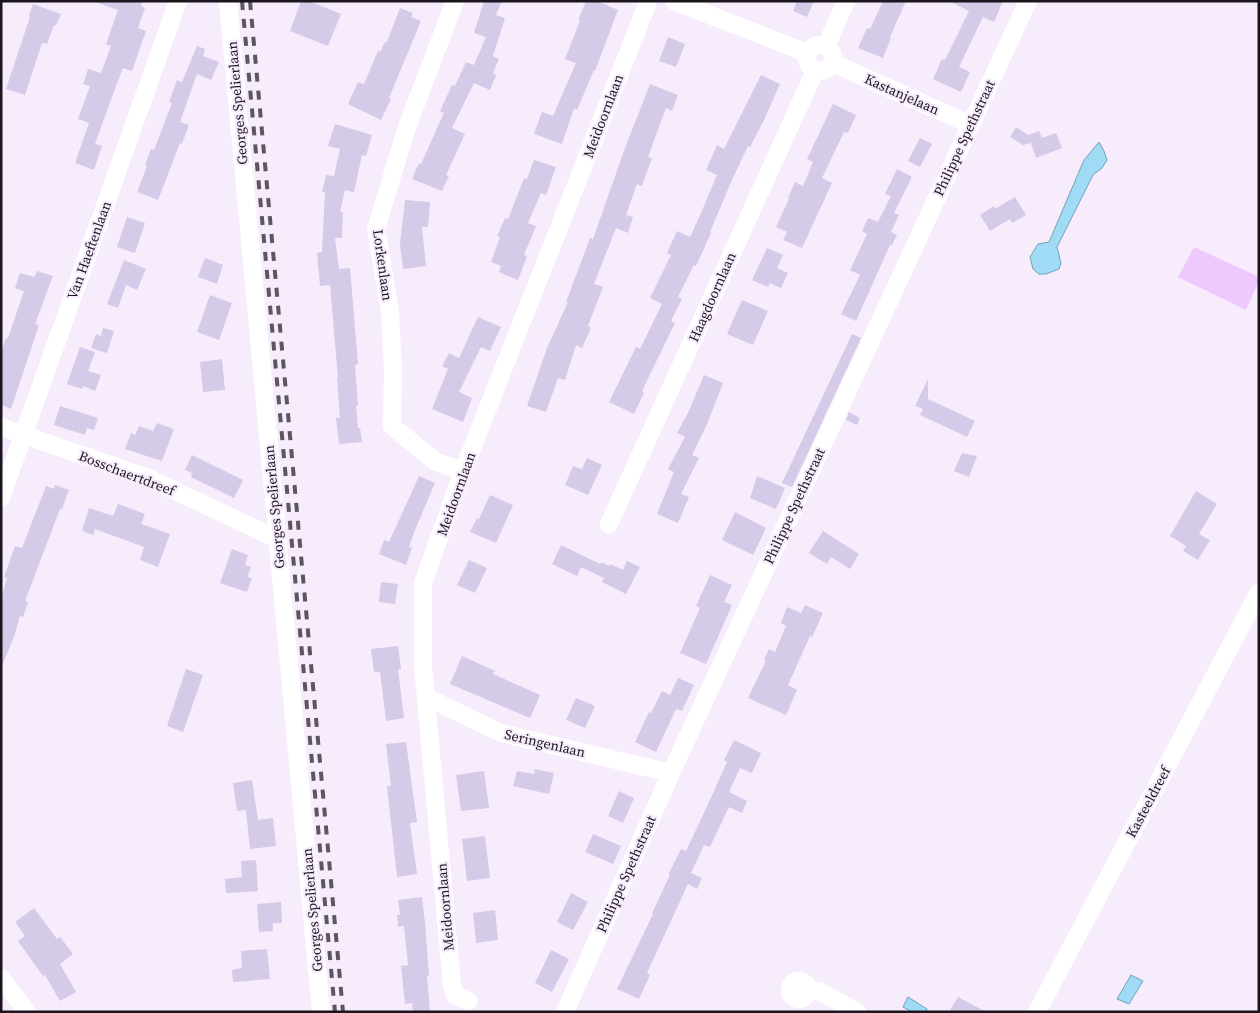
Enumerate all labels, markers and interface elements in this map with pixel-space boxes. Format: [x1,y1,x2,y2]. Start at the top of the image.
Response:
street label: Georges Spelierlaan [222,40,252,166]
street label: Kastanjelaan [861,69,943,120]
street label: Meidoornlaan [578,71,628,161]
street label: Philippe Spethstraat [928,76,1000,199]
street label: Van Haeftenlaan [62,198,116,302]
street label: Lorkenlaan [368,228,398,302]
street label: Haagdoornlaan [683,248,741,345]
street label: Georges Spelierlaan [259,444,289,570]
street label: Philippe Spethstraat [758,444,830,567]
street label: Bosschaertdreef [76,445,179,501]
street label: Meidoornlaan [432,449,481,539]
street label: Seringenlaan [503,724,588,762]
street label: Kasteeldreef [1121,762,1176,841]
street label: Philippe Spethstraat [591,812,661,936]
street label: Georges Spelierlaan [297,847,327,973]
street label: Meidoornlaan [431,862,459,952]

